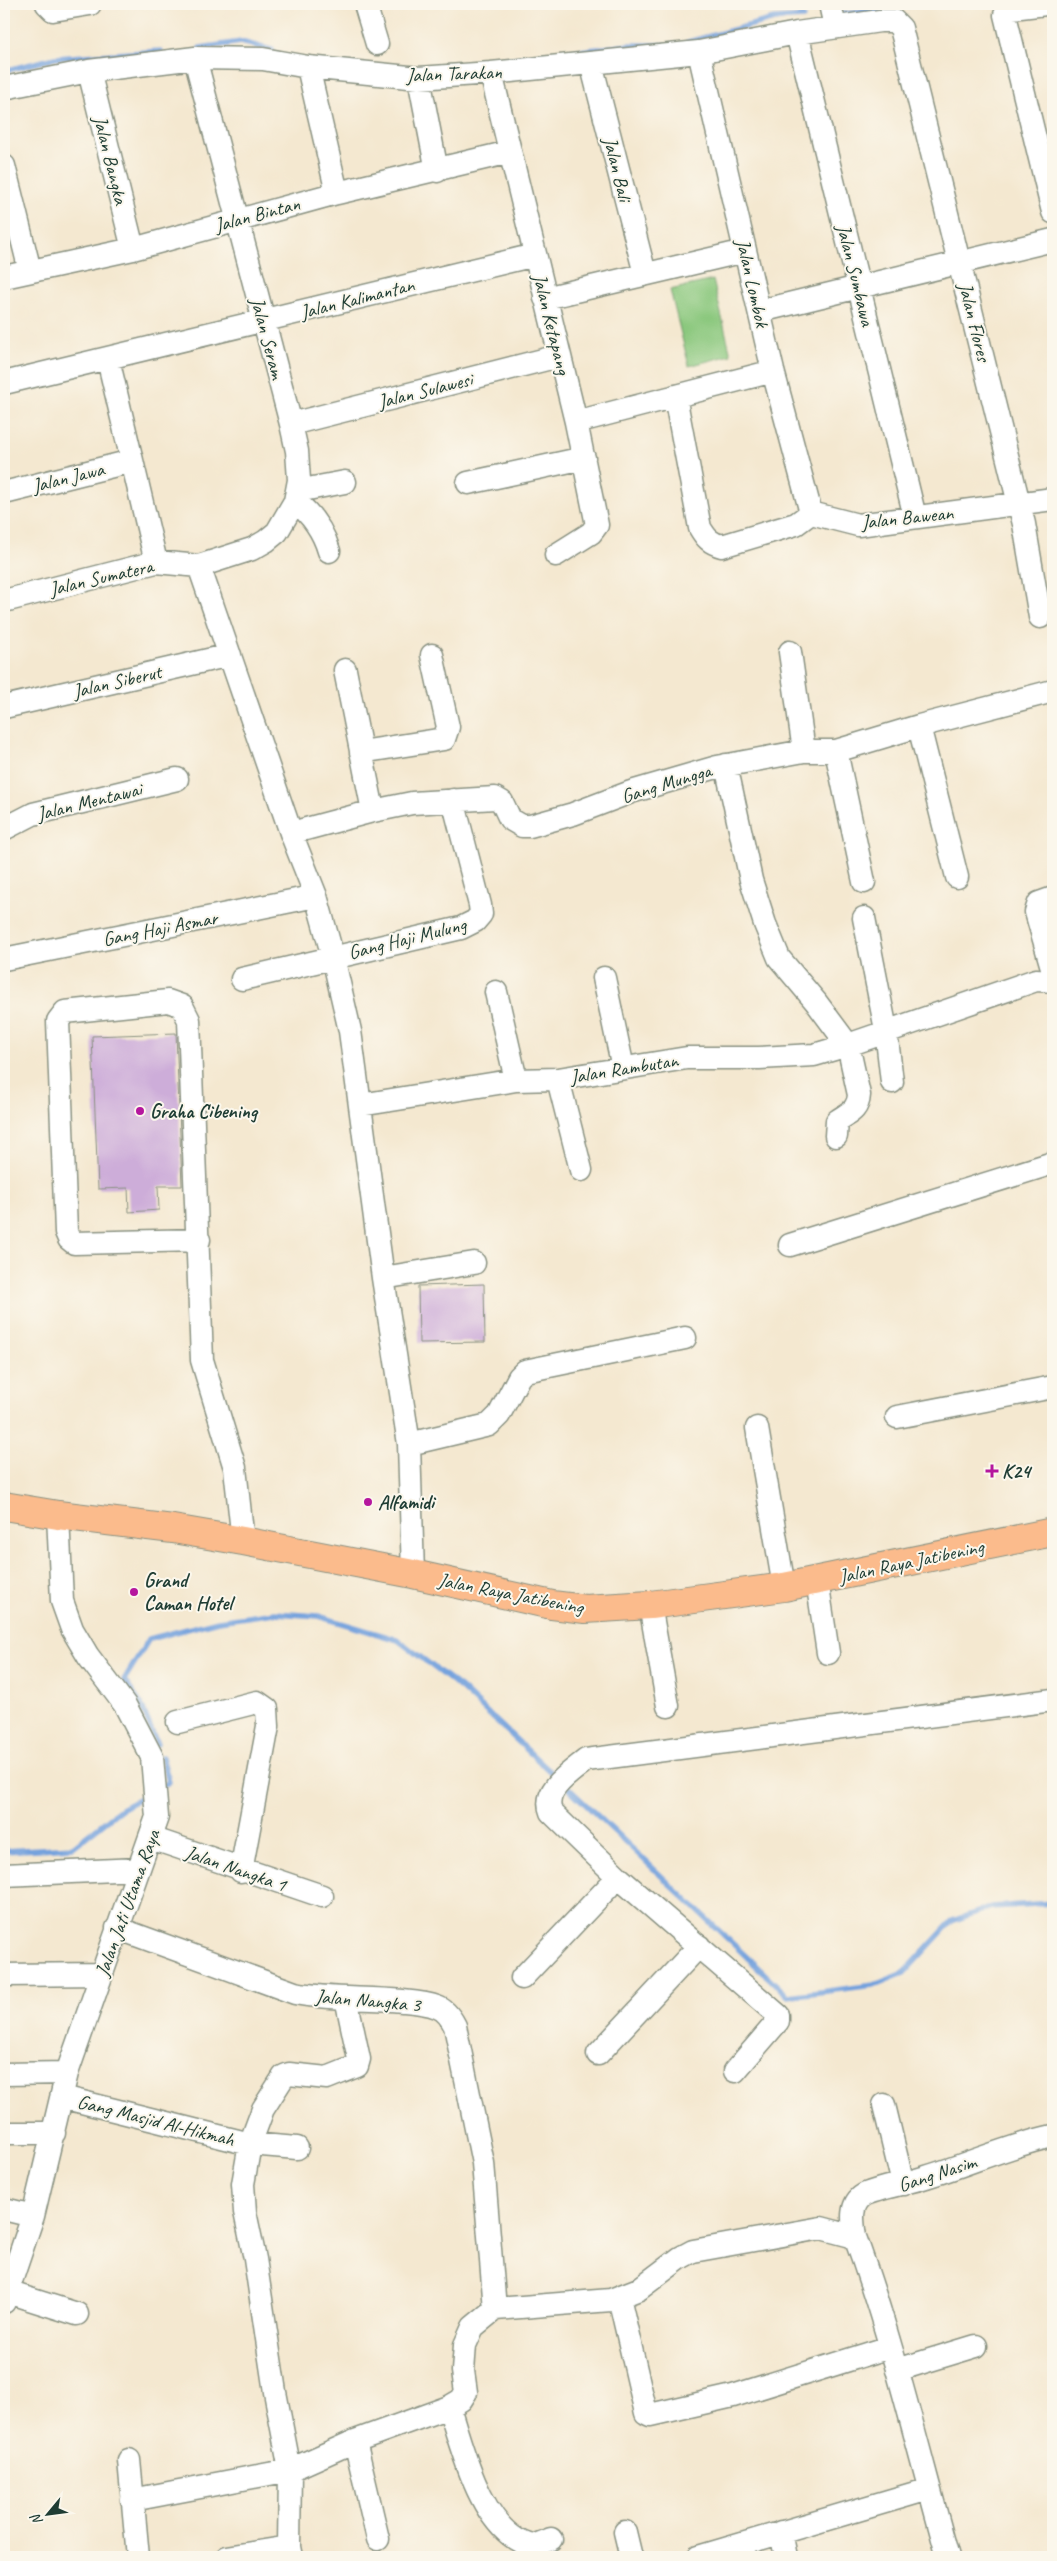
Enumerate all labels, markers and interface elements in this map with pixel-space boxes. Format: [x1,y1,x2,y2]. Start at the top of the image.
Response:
street label: Jalan Tarakan [405,59,503,88]
street label: Jalan Bangka [87,112,134,208]
street label: Jalan Bali [597,133,638,206]
street label: Jalan Bintan [211,191,303,238]
street label: Jalan Sumbawa [831,221,881,330]
street label: Jalan Lombok [730,236,775,331]
street label: Jalan Ketapang [527,270,577,379]
street label: Jalan Kalimantan [297,272,418,325]
street label: Jalan Flores [952,279,997,366]
street label: Jalan Seram [244,294,291,383]
street label: Jalan Sulawesi [374,366,477,415]
street label: Jalan Jawa [29,456,108,499]
street label: Jalan Bawean [859,500,955,535]
street label: Jalan Sumatera [46,553,157,602]
street label: Jalan Siberut [70,659,166,704]
street label: Gang Mungga [618,757,716,809]
street label: Jalan Mentawai [33,776,146,827]
street label: Gang Haji Asmar [101,905,221,952]
street label: Gang Haji Mulung [346,911,470,965]
street label: Jalan Rambutan [567,1047,681,1090]
place label: Graha Cibening [150,1099,259,1124]
marker: Graha Cibening [134,1105,146,1117]
place label: K24 [1002,1459,1033,1484]
marker: K24 [986,1465,998,1477]
place label: Alfamidi [378,1490,437,1515]
marker: Alfamidi [362,1496,374,1508]
street label: Jalan Raya Jatibening [836,1534,987,1589]
street label: Jalan Raya Jatibening [435,1567,587,1620]
place label: Grand Caman Hotel [144,1568,236,1616]
marker: Grand Caman Hotel [128,1586,140,1598]
street label: Jalan Jati Utama Raya [89,1825,166,1981]
street label: Jalan Nangka 1 [181,1839,291,1898]
street label: Jalan Nangka 3 [313,1983,424,2018]
street label: Gang Masjid Al-Hikmah [75,2089,238,2152]
street label: Gang Nasim [895,2149,981,2198]
north arrow [22,2488,72,2538]
text: N [26,2510,47,2528]

